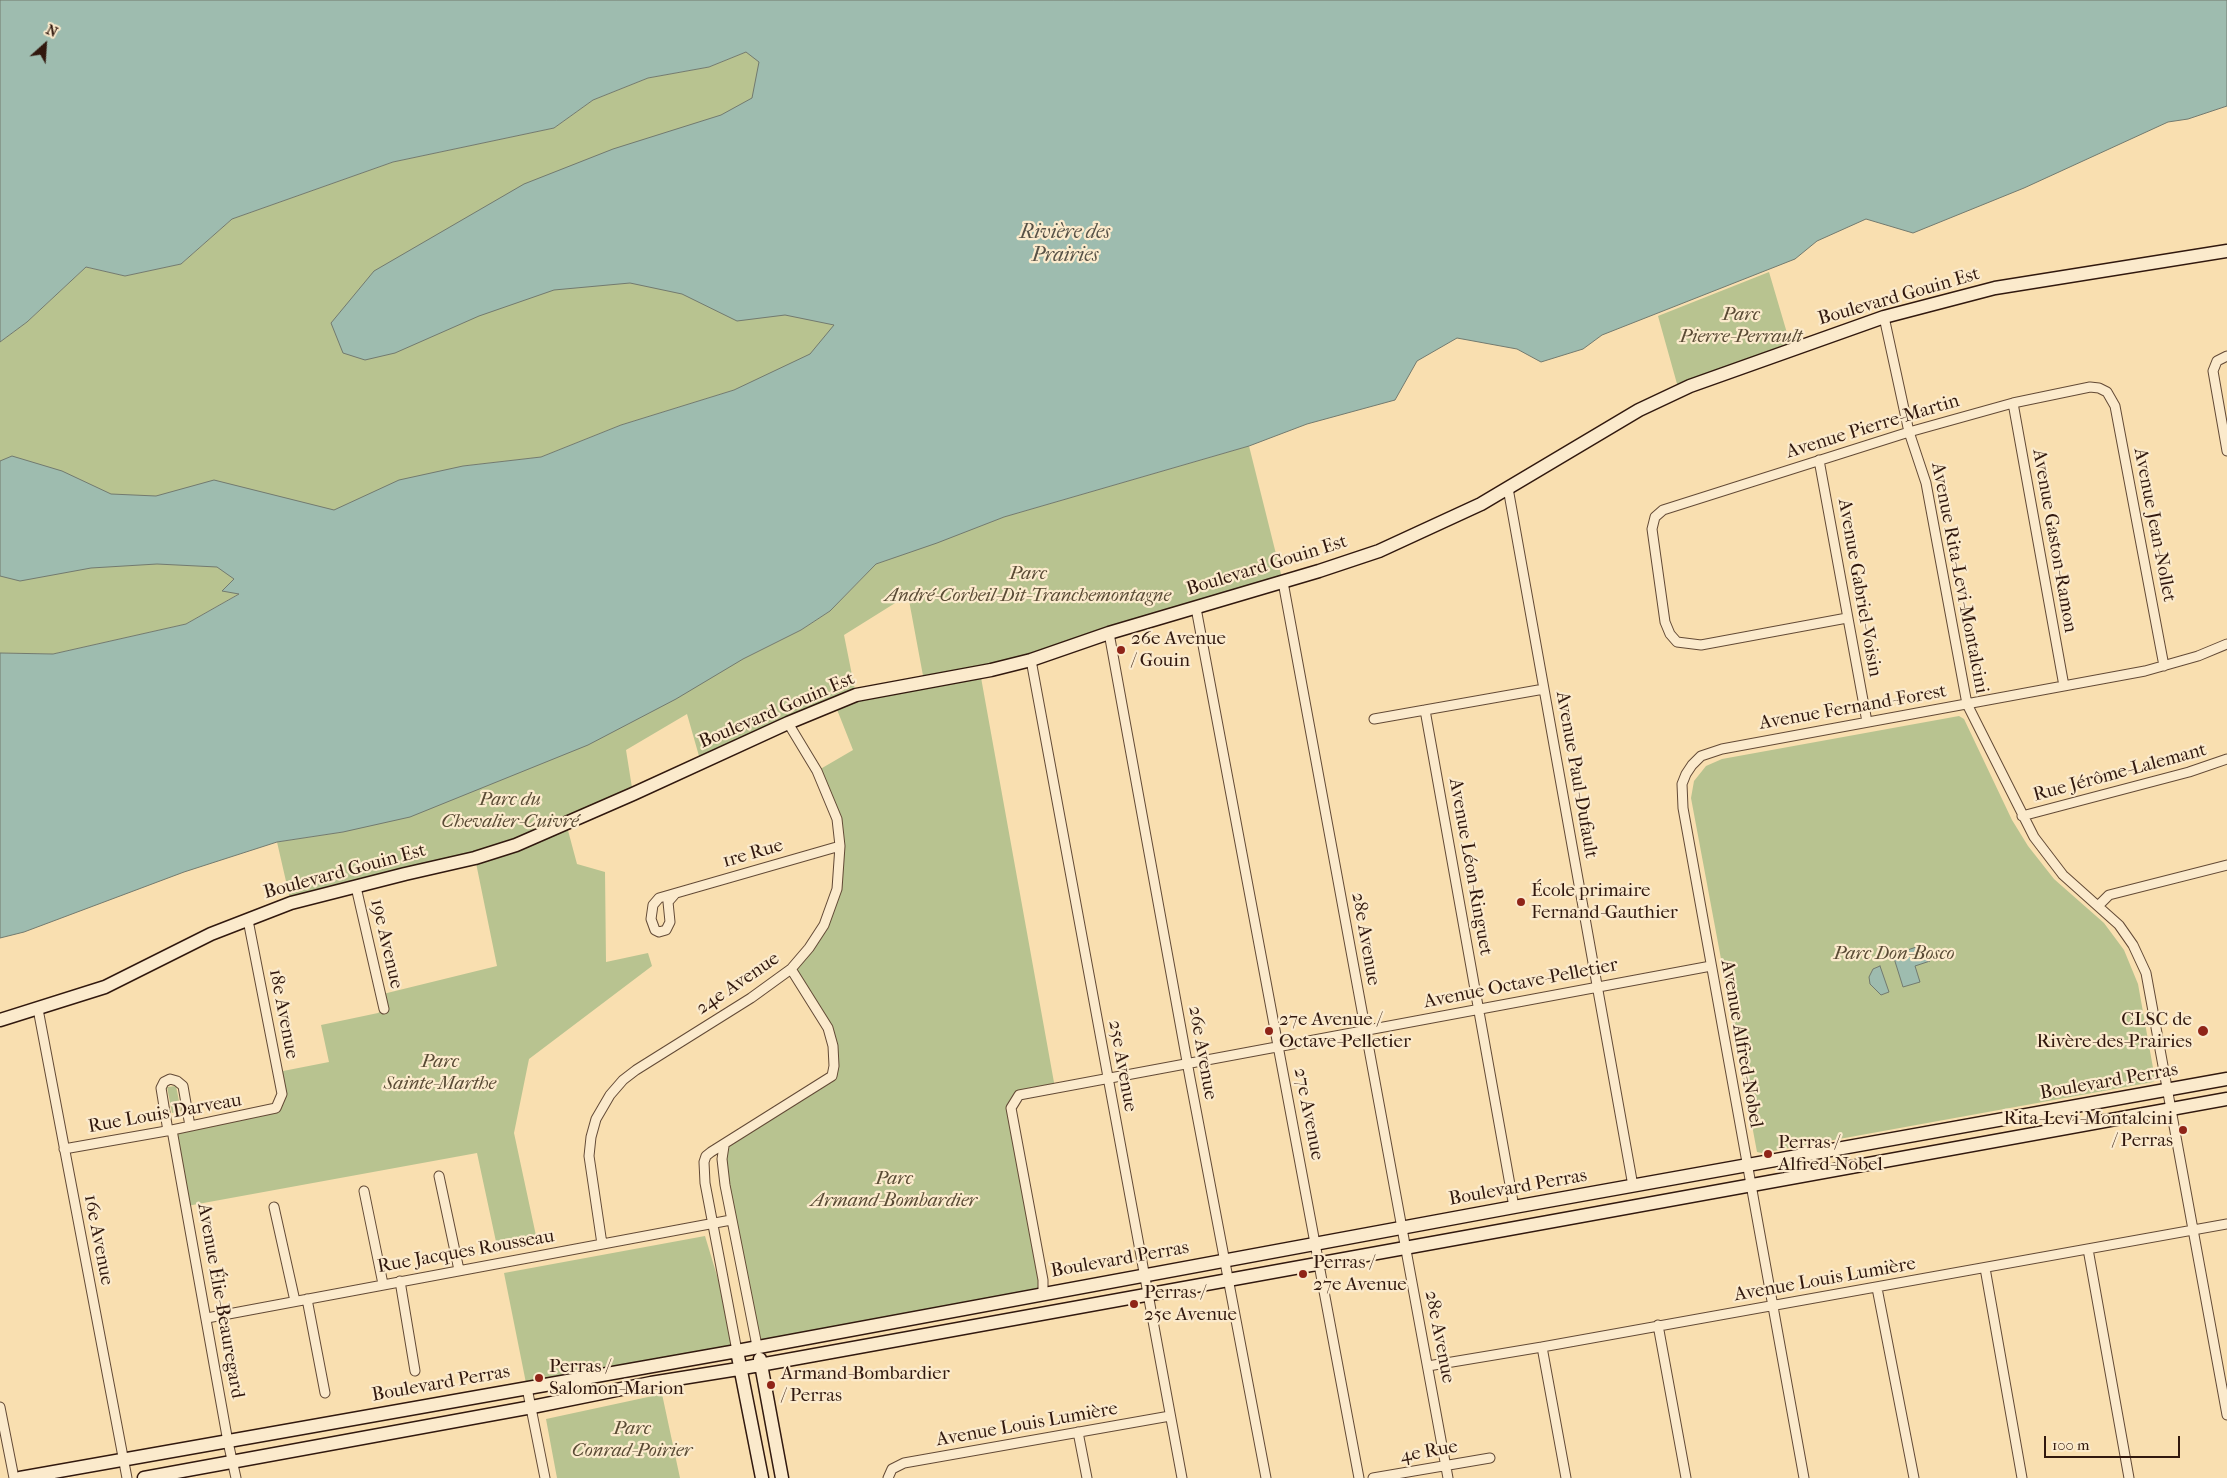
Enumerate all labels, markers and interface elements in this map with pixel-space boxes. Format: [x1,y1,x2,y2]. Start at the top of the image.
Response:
north arrow [20,20,70,70]
text: N [43,21,60,41]
water label: Rivière des Prairies [1020,221,1110,268]
street label: Boulevard Gouin Est [1816,263,1982,331]
park label: Parc Pierre-Perrault [1680,304,1802,348]
street label: Avenue Pierre-Martin [1784,390,1962,464]
street label: Avenue Jean-Nollet [2128,446,2180,604]
street label: Avenue Gaston-Ramon [2027,447,2081,635]
street label: Avenue Rita-Levi-Montalcini [1925,461,1993,695]
street label: Avenue Gabriel-Voisin [1832,497,1886,679]
street label: Boulevard Gouin Est [1184,531,1350,601]
park label: Parc André-Corbeil-Dit-Tranchemontagne [885,563,1171,607]
place label: 26e Avenue / Gouin [1131,628,1226,672]
marker: 26e Avenue / Gouin [1115,644,1127,656]
street label: Boulevard Gouin Est [696,668,858,754]
street label: Avenue Fernand-Forest [1758,680,1948,736]
street label: Avenue Paul-Dufault [1550,690,1602,860]
street label: Rue Jérôme-Lalemant [2031,739,2209,807]
street label: Avenue Léon-Ringuet [1443,777,1497,957]
park label: Parc du Chevalier-Cuivré [441,789,579,833]
street label: 1re Rue [720,835,786,873]
street label: Boulevard Gouin Est [261,839,429,905]
place label: École primaire Fernand-Gauthier [1531,880,1678,924]
street label: 28e Avenue [1346,891,1384,987]
marker: École primaire Fernand-Gauthier [1515,896,1527,908]
street label: 19e Avenue [365,897,407,991]
park label: Parc Don-Bosco [1833,943,1955,965]
street label: 24e Avenue [692,948,784,1020]
street label: Avenue Octave-Pelletier [1422,954,1620,1014]
street label: Avenue Alfred-Nobel [1715,958,1767,1130]
street label: 18e Avenue [263,967,303,1061]
street label: 26e Avenue [1183,1004,1221,1102]
place label: 27e Avenue / Octave-Pelletier [1279,1009,1411,1053]
place label: CLSC de Rivère-des-Prairies [2037,1009,2192,1053]
street label: 25e Avenue [1103,1018,1141,1114]
marker: CLSC de Rivère-des-Prairies [2196,1024,2210,1038]
marker: 27e Avenue / Octave-Pelletier [1263,1025,1275,1037]
park label: Parc Sainte-Marthe [384,1051,496,1095]
street label: Boulevard Perras [2038,1059,2180,1105]
street label: 27e Avenue [1288,1066,1328,1162]
street label: Rue Louis Darveau [86,1089,244,1139]
place label: Rita-Levi-Montalcini / Perras [2004,1108,2173,1152]
marker: Rita-Levi-Montalcini / Perras [2177,1124,2189,1136]
place label: Perras / Alfred-Nobel [1778,1132,1883,1176]
marker: Perras / Alfred-Nobel [1762,1148,1774,1160]
street label: Boulevard Perras [1447,1165,1589,1211]
park label: Parc Armand-Bombardier [811,1168,977,1212]
street label: 16e Avenue [78,1193,118,1287]
street label: Avenue Élie-Beauregard [192,1202,248,1400]
street label: Rue Jacques Rousseau [376,1225,556,1279]
street label: Boulevard Perras [1049,1237,1191,1283]
place label: Perras / 27e Avenue [1313,1252,1407,1296]
street label: Avenue Louis Lumière [1732,1253,1918,1307]
marker: Perras / 27e Avenue [1297,1268,1309,1280]
place label: Perras / 25e Avenue [1144,1282,1237,1326]
street label: 28e Avenue [1419,1289,1459,1385]
marker: Perras / 25e Avenue [1128,1298,1140,1310]
place label: Perras / Salomon-Marion [549,1356,684,1400]
street label: Boulevard Perras [370,1361,512,1407]
place label: Armand-Bombardier / Perras [781,1363,950,1407]
marker: Perras / Salomon-Marion [533,1372,545,1384]
marker: Armand-Bombardier / Perras [765,1379,777,1391]
street label: Avenue Louis Lumière [934,1398,1120,1452]
park label: Parc Conrad-Poirier [572,1418,692,1462]
scale bar [2047,1426,2183,1458]
street label: 4e Rue [1398,1436,1460,1468]
text: 100 m [2052,1436,2090,1454]

